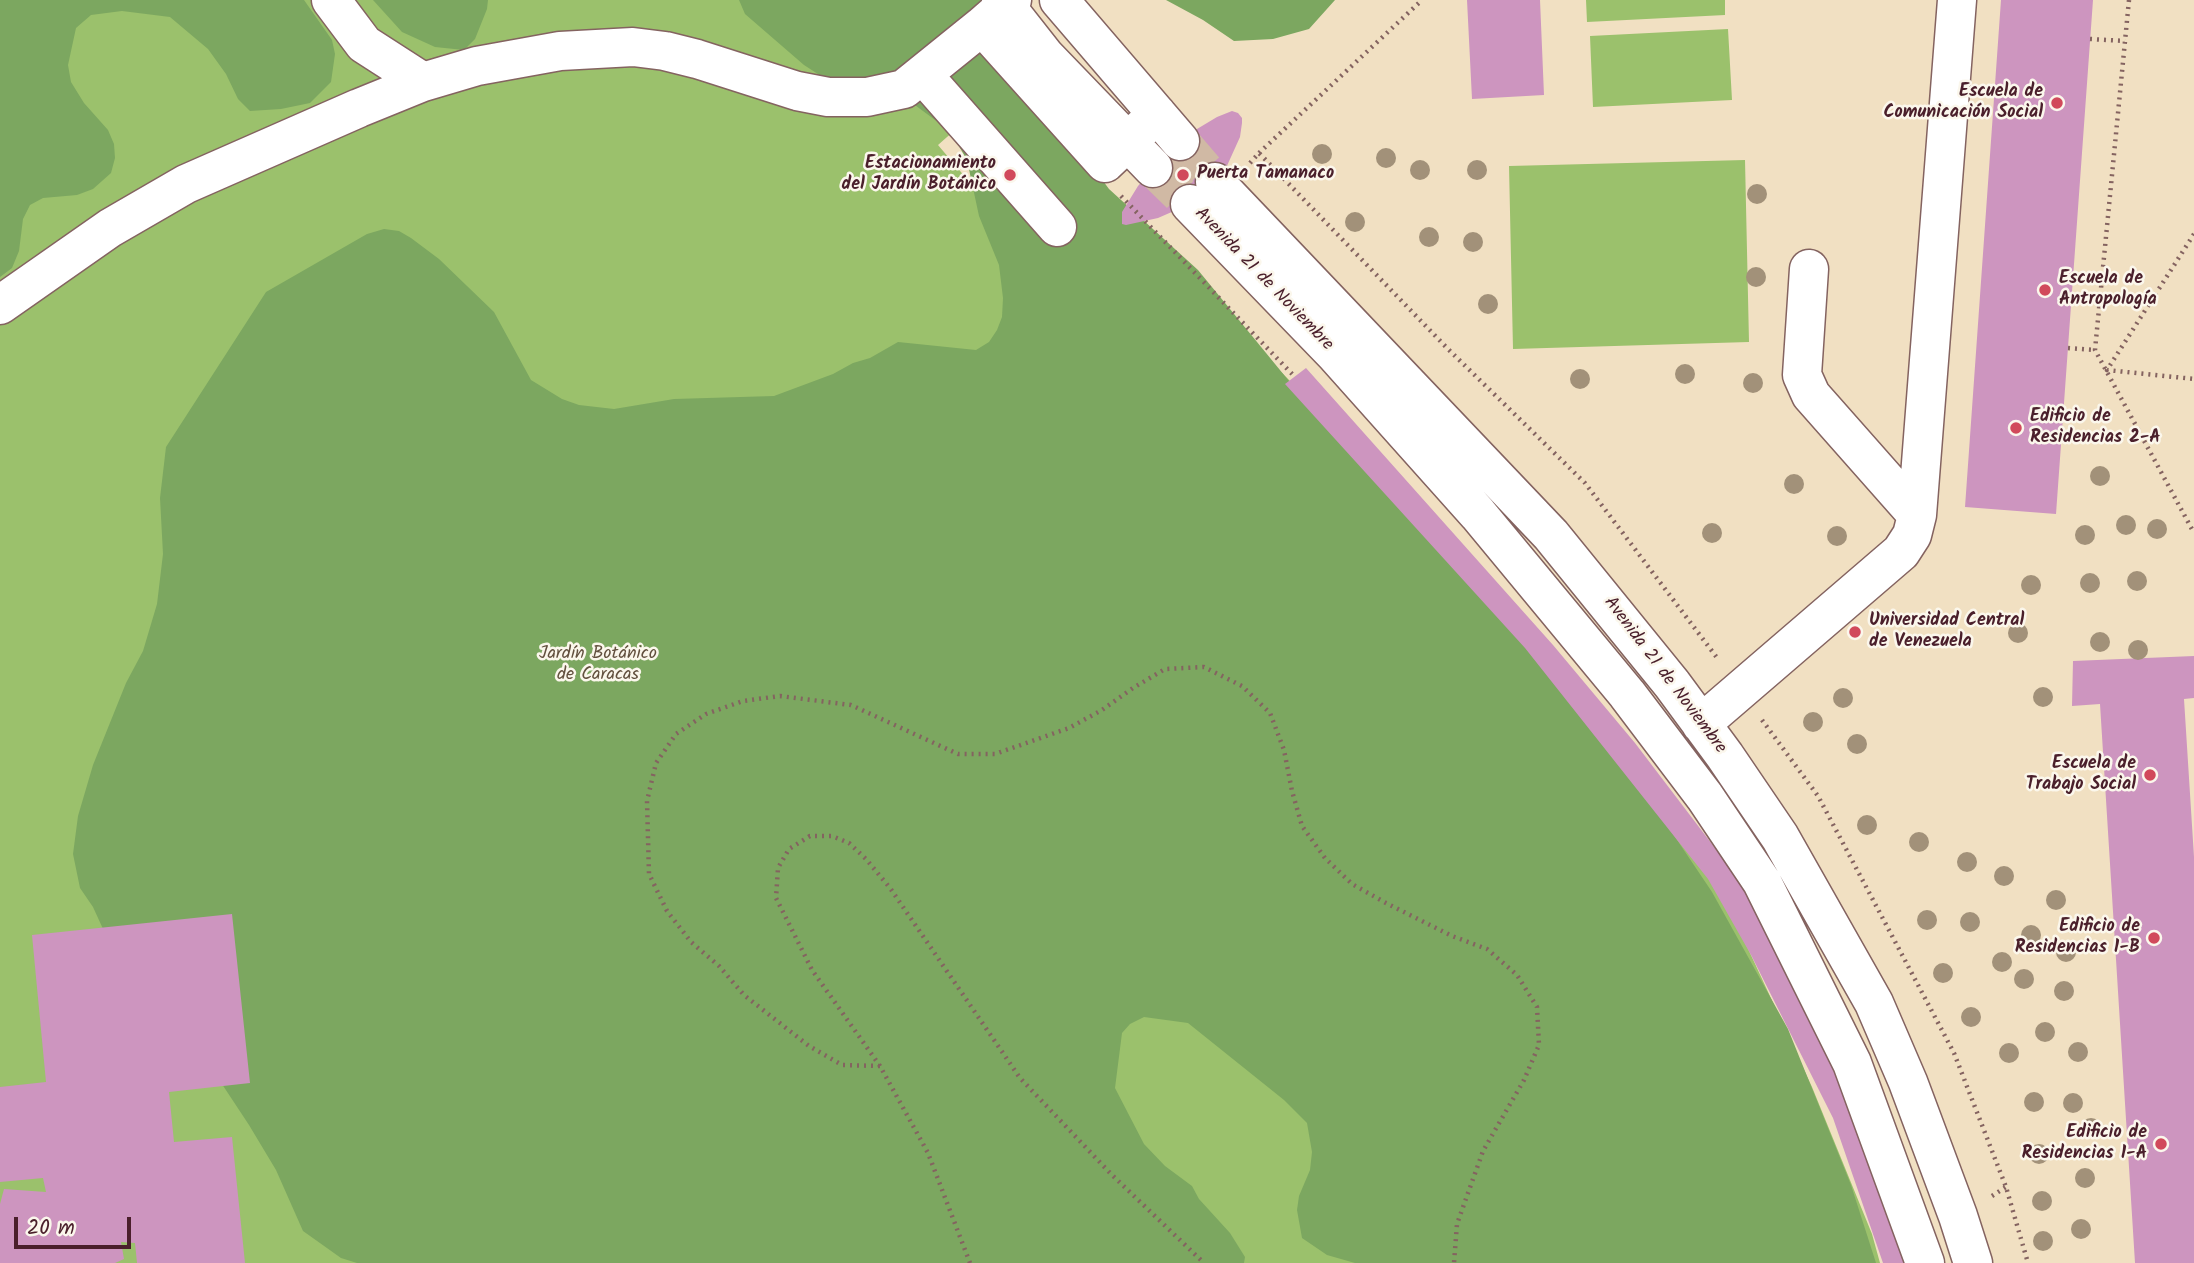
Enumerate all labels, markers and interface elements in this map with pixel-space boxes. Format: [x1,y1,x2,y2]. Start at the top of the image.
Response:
place label: Escuela de Comunicación Social [1883,82,2043,124]
marker: Escuela de Comunicación Social [2049,95,2065,111]
place label: Estacionamiento del Jardín Botánico [842,154,996,196]
place label: Puerta Tamanaco [1197,164,1334,186]
marker: Estacionamiento del Jardín Botánico [1002,167,1018,183]
marker: Puerta Tamanaco [1175,167,1191,183]
street label: Avenida 21 de Noviembre [1189,204,1337,356]
place label: Escuela de Antropología [2059,269,2157,312]
marker: Escuela de Antropología [2037,282,2053,298]
place label: Edificio de Residencias 2-A [2030,407,2161,450]
marker: Edificio de Residencias 2-A [2008,420,2024,436]
street label: Avenida 21 de Noviembre [1598,593,1730,759]
place label: Universidad Central de Venezuela [1869,611,2024,654]
marker: Universidad Central de Venezuela [1847,624,1863,640]
park label: Jardín Botánico de Caracas [539,644,657,686]
place label: Escuela de Trabajo Social [2026,754,2136,796]
marker: Escuela de Trabajo Social [2142,767,2158,783]
place label: Edificio de Residencias 1-B [2015,917,2140,960]
marker: Edificio de Residencias 1-B [2146,930,2162,946]
place label: Edificio de Residencias 1-A [2022,1123,2147,1166]
marker: Edificio de Residencias 1-A [2153,1136,2169,1152]
scale bar [18,1204,135,1248]
text: 20 m [27,1212,75,1245]

